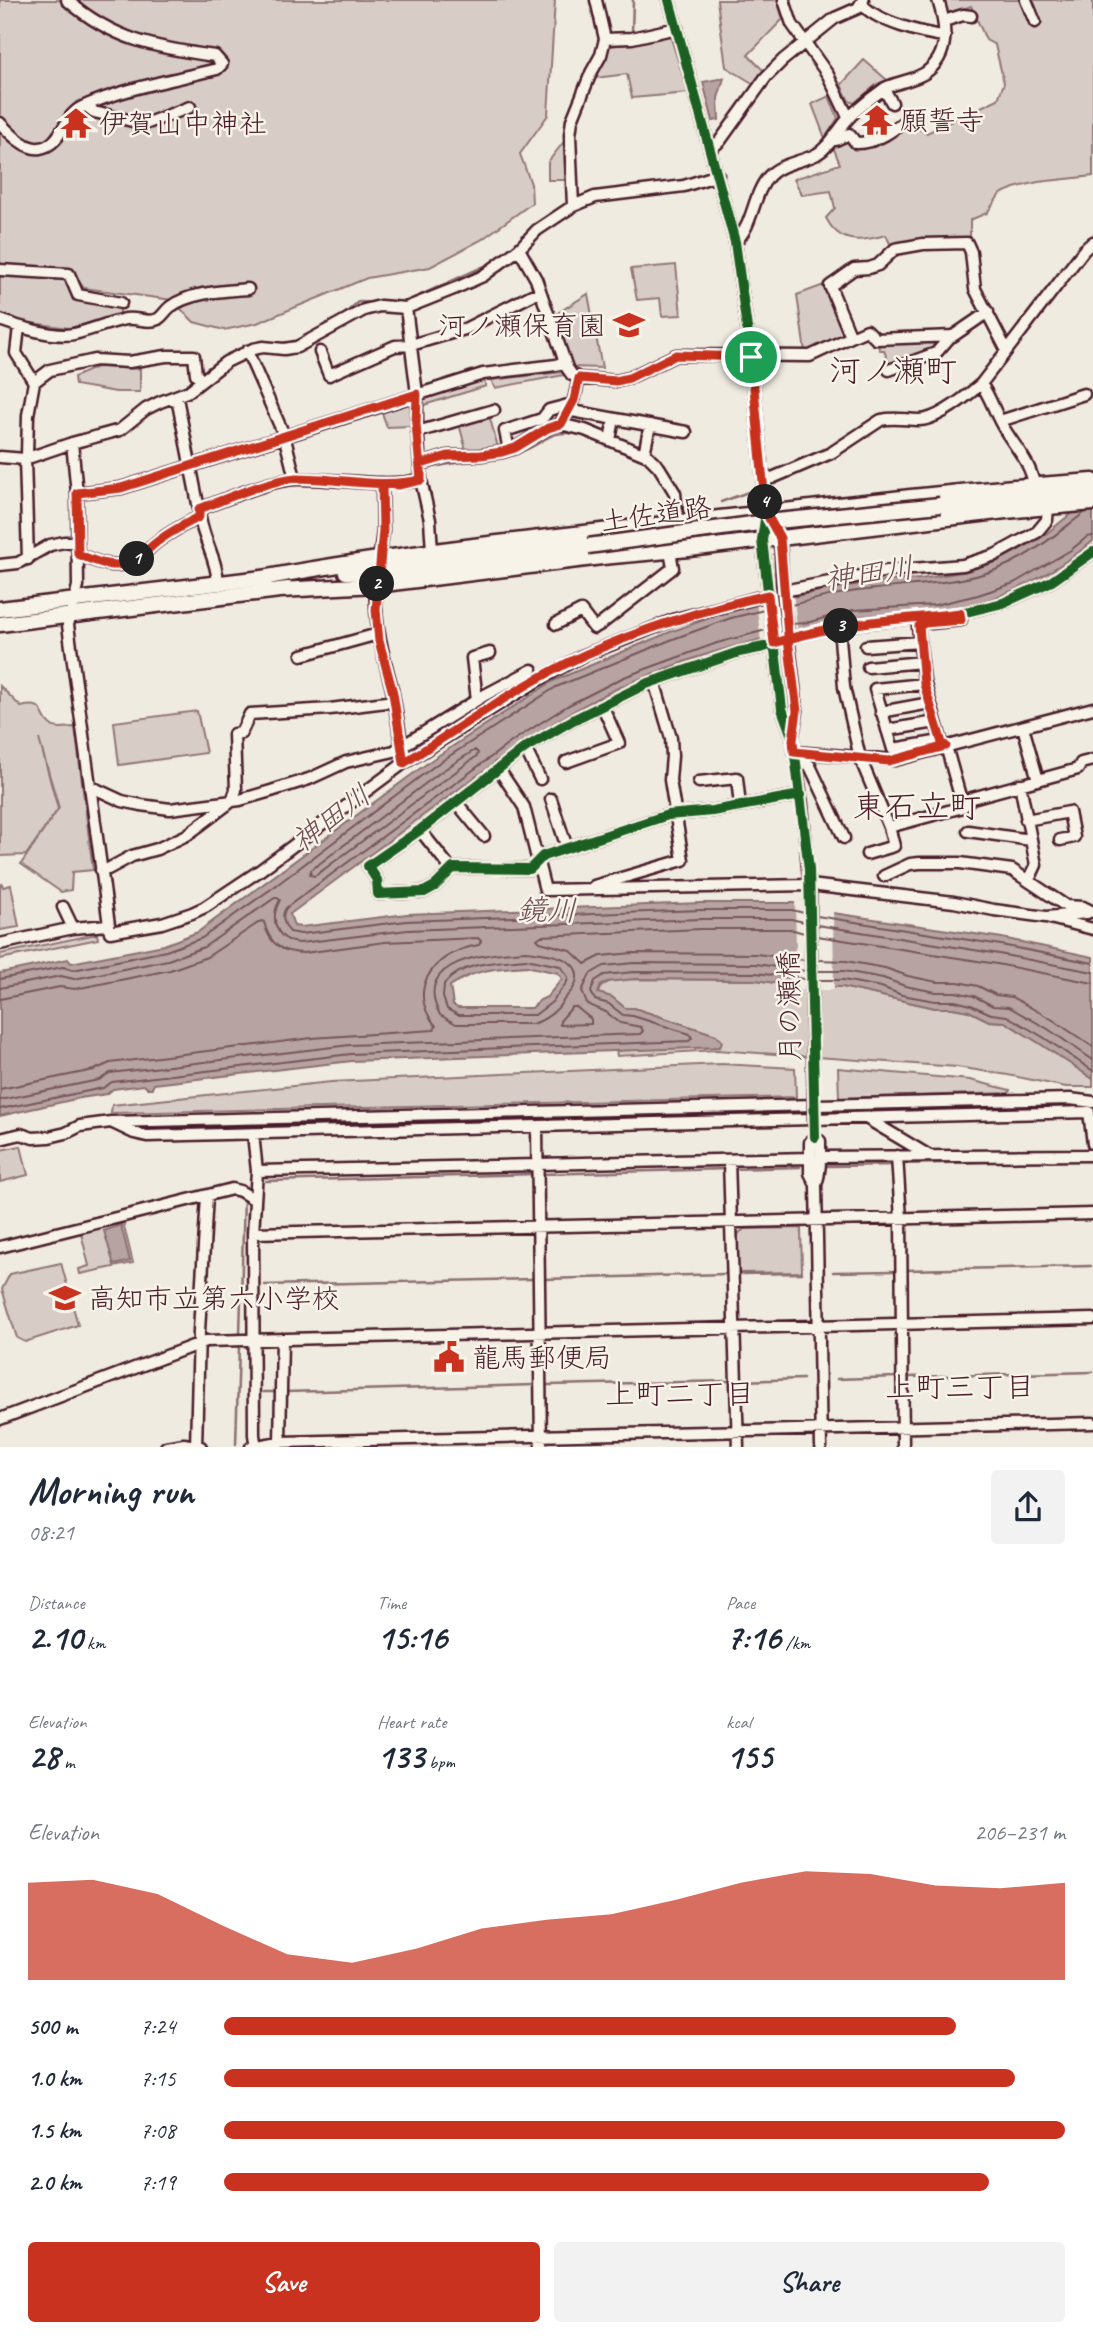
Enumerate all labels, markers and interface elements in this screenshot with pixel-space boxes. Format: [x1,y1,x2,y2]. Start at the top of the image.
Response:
temple icon: 願誓寺 [860,103,894,137]
place label: 願誓寺 [900,103,984,138]
temple icon: 伊賀山中神社 [59,106,93,140]
place label: 伊賀山中神社 [99,106,267,141]
place label: 河ノ瀬保育園 [438,308,606,343]
school or university icon: 河ノ瀬保育園 [612,308,646,342]
pin [721,327,781,387]
icon: arrive [732,338,770,376]
district label: 河ノ瀬町 [829,350,957,391]
pin: 4 [748,484,782,520]
street label: 土佐道路 [598,489,714,539]
text: 4 [760,489,769,513]
pin: 1 [120,542,154,576]
text: 1 [132,546,141,570]
water label: 神田川 [822,548,916,598]
pin: 2 [360,566,394,602]
text: 2 [372,571,381,595]
pin: 3 [824,608,858,644]
text: 3 [836,613,845,637]
water label: 神田川 [284,776,378,860]
district label: 東石立町 [853,786,981,827]
water label: 鏡川 [517,890,577,930]
street label: 月の瀬橋 [771,951,807,1063]
school or university icon: 高知市立第六小学校 [48,1281,82,1315]
place label: 高知市立第六小学校 [88,1281,340,1316]
public building icon: 龍馬郵便局 [432,1340,466,1374]
place label: 龍馬郵便局 [472,1340,612,1375]
district label: 上町三丁目 [885,1368,1035,1406]
district label: 上町二丁目 [605,1375,755,1413]
text: Morning run [28,1468,194,1515]
button: share [991,1470,1065,1544]
text: 08:21 [28,1518,74,1547]
text: Distance [28,1591,85,1615]
text: Time [377,1591,406,1615]
text: Pace [726,1591,755,1615]
text: 2.10 [28,1615,82,1660]
text: 15:16 [377,1615,447,1660]
text: 7:16 [726,1615,781,1660]
text: km [82,1631,105,1655]
text: /km [781,1631,810,1655]
text: Elevation [28,1710,86,1734]
text: Heart rate [377,1710,446,1734]
text: kcal [726,1710,751,1734]
text: 28 [28,1734,60,1779]
text: 133 [377,1734,424,1779]
text: 155 [726,1734,772,1779]
text: m [60,1750,75,1774]
text: bpm [424,1750,455,1774]
text: Elevation [28,1818,99,1847]
text: 206–231 m [974,1818,1065,1847]
text: 500 m [28,2012,77,2041]
text: 7:24 [140,2012,176,2041]
text: 1.0 km [28,2064,82,2093]
text: 7:15 [140,2064,176,2093]
text: 1.5 km [28,2116,81,2145]
text: 7:08 [140,2116,176,2145]
text: 2.0 km [28,2168,82,2197]
text: 7:19 [140,2168,176,2197]
button: Save [28,2242,540,2322]
button: Share [554,2242,1065,2322]

